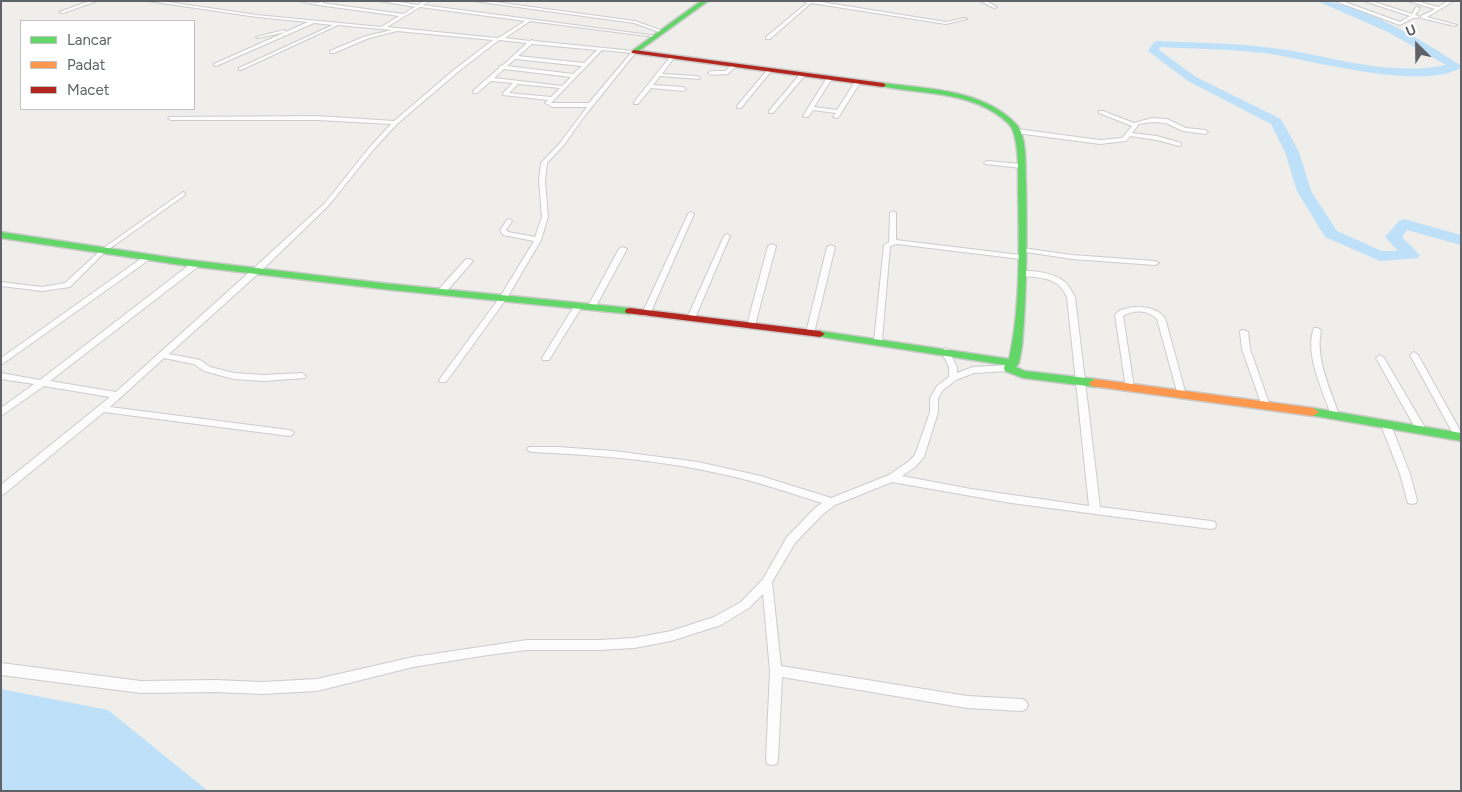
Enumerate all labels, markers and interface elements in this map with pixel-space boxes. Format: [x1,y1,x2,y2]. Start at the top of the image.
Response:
legend [20,20,195,110]
north arrow [1392,20,1442,70]
text: U [1403,21,1419,40]
text: Lancar [67,31,112,49]
text: Padat [67,56,105,74]
text: Macet [67,81,109,99]

